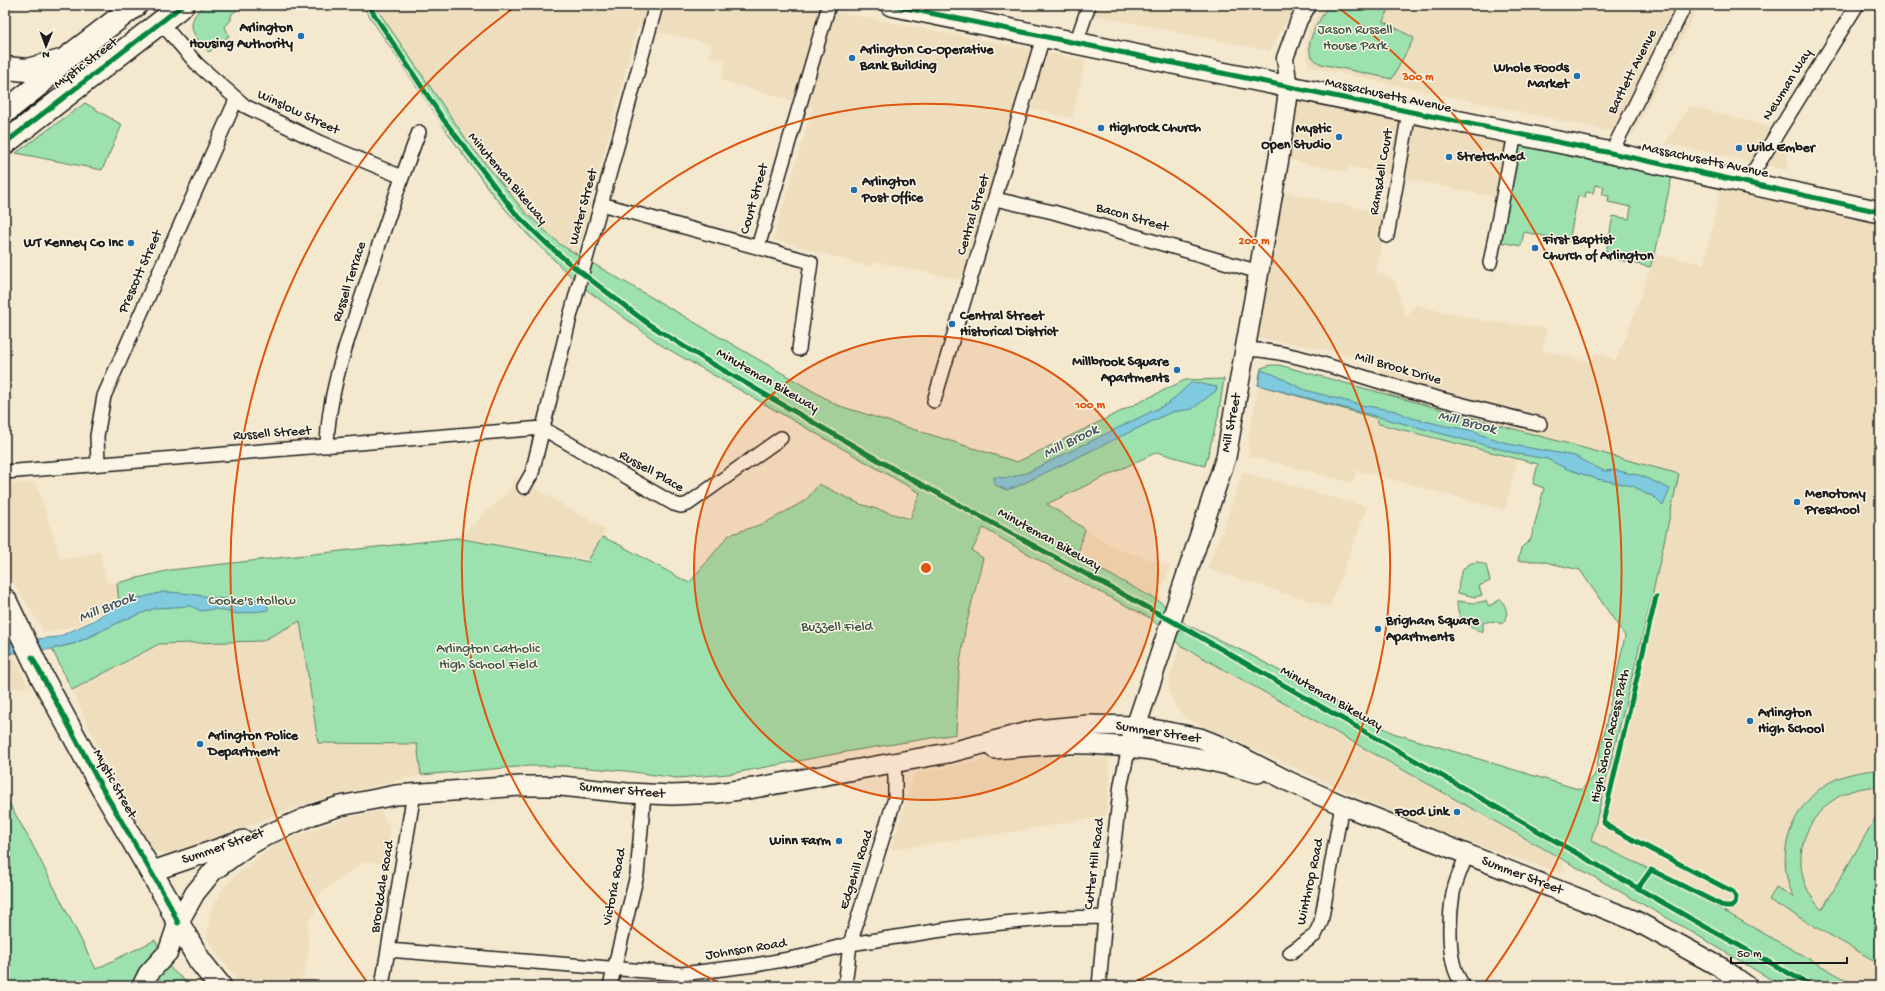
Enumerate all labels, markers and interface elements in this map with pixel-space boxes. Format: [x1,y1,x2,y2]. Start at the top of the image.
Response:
place label: Arlington Housing Authority [189,20,293,53]
park label: Jason Russell House Park [1317,22,1393,55]
north arrow [26,26,66,66]
street label: Bartlett Avenue [1604,26,1662,118]
marker: Arlington Housing Authority [296,31,306,41]
street label: Mystic Street [51,34,122,94]
place label: Arlington Co-Operative Bank Building [859,42,994,75]
street label: Newman Way [1759,46,1817,124]
text: N [42,48,50,60]
marker: Arlington Co-Operative Bank Building [847,53,857,63]
place label: Whole Foods Market [1493,60,1570,93]
text: 300 m [1401,71,1434,85]
marker: Whole Foods Market [1572,71,1582,81]
street label: Massachusetts Avenue [1323,74,1454,118]
street label: Winslow Street [254,87,343,140]
place label: Highrock Church [1109,120,1201,137]
place label: Mystic Open Studio [1261,121,1332,154]
marker: Highrock Church [1096,123,1106,133]
street label: Ramsdell Court [1366,126,1398,216]
street label: Minuteman Bikeway [463,129,551,229]
marker: Mystic Open Studio [1334,132,1344,142]
street label: Massachusetts Avenue [1640,139,1771,183]
place label: Wild Ember [1746,140,1817,157]
marker: Wild Ember [1734,143,1744,153]
place label: StretchMed [1457,149,1526,166]
marker: StretchMed [1444,152,1454,162]
street label: Court Street [737,160,774,236]
street label: Water Street [566,166,603,247]
street label: Central Street [954,171,995,257]
place label: Arlington Post Office [861,174,924,207]
marker: Arlington Post Office [849,185,859,195]
street label: Bacon Street [1093,199,1171,237]
street label: Prescott Street [115,227,167,317]
place label: First Baptist Church of Arlington [1542,232,1654,265]
place label: WT Kenney Co Inc [23,235,124,252]
text: 200 m [1239,235,1270,249]
marker: WT Kenney Co Inc [126,238,136,248]
street label: Russell Terrace [329,239,371,324]
marker: First Baptist Church of Arlington [1530,243,1540,253]
place label: Central Street Historical District [959,308,1059,341]
marker: Central Street Historical District [947,319,957,329]
street label: Minuteman Bikeway [713,345,821,417]
street label: Mill Brook Drive [1353,349,1444,390]
place label: Millbrook Square Apartments [1072,354,1170,387]
marker: Millbrook Square Apartments [1172,365,1182,375]
street label: Mill Street [1218,391,1246,454]
text: 100 m [1074,399,1105,413]
water label: Mill Brook [1436,407,1499,439]
water label: Mill Brook [1041,420,1103,463]
street label: Russell Street [232,423,313,445]
street label: Russell Place [616,447,687,497]
place label: Menotomy Preschool [1804,486,1866,519]
marker: Menotomy Preschool [1792,497,1802,507]
street label: Minuteman Bikeway [994,505,1104,576]
centre of rings [919,561,933,575]
water label: Mill Brook [76,588,139,627]
park label: Cooke's Hollow [208,593,296,610]
place label: Brigham Square Apartments [1385,613,1480,646]
park label: Buzzell Field [800,619,875,636]
marker: Brigham Square Apartments [1373,624,1383,634]
park label: Arlington Catholic High School Field [436,641,541,674]
street label: Minuteman Bikeway [1277,663,1385,735]
street label: High School Access Path [1587,667,1635,805]
place label: Arlington High School [1757,705,1824,738]
marker: Arlington High School [1745,716,1755,726]
street label: Summer Street [1114,718,1203,748]
place label: Arlington Police Department [206,728,299,761]
marker: Arlington Police Department [195,739,205,749]
street label: Mystic Street [88,747,140,822]
street label: Summer Street [579,779,667,803]
place label: Food Link [1394,804,1451,821]
marker: Food Link [1452,807,1462,817]
street label: Cutter Hill Road [1081,815,1109,911]
street label: Summer Street [180,825,268,869]
street label: Edgehill Road [836,826,878,912]
place label: Winn Farm [769,833,831,850]
marker: Winn Farm [834,836,844,846]
street label: Winthrop Road [1294,836,1329,927]
street label: Brookdale Road [367,838,399,935]
street label: Victoria Road [599,845,631,928]
street label: Summer Street [1479,853,1566,900]
street label: Johnson Road [704,935,790,965]
scale bar [1731,939,1847,965]
text: 50 m [1737,948,1762,962]

